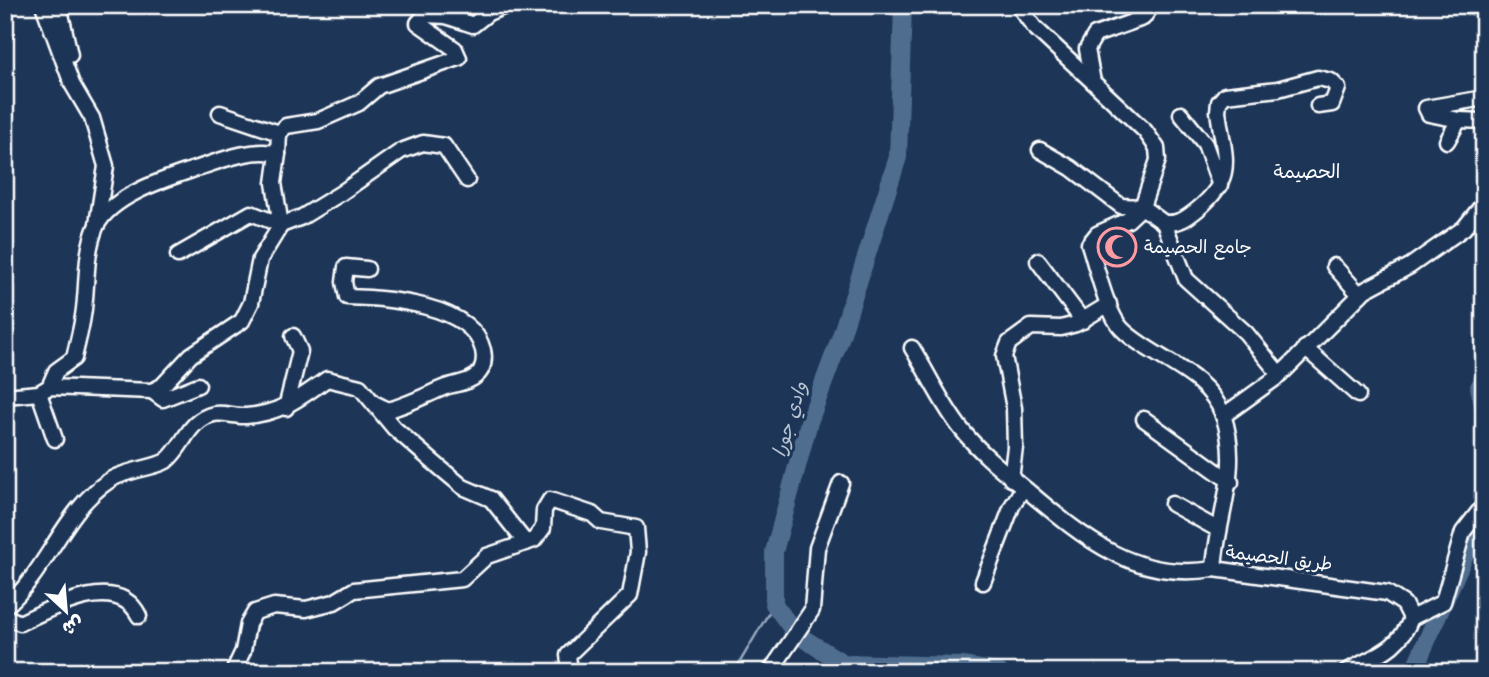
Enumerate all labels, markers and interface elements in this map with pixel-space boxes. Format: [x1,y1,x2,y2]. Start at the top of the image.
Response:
district label: الحصيمة [1274,159,1340,184]
mosque icon: جامع الحصيمة [1096,226,1138,268]
place label: جامع الحصيمة [1144,235,1252,260]
water label: وادي جورا [766,378,814,460]
street label: طريق الحصيمة [1224,540,1334,576]
north arrow [32,576,102,646]
text: ش [58,610,88,642]

